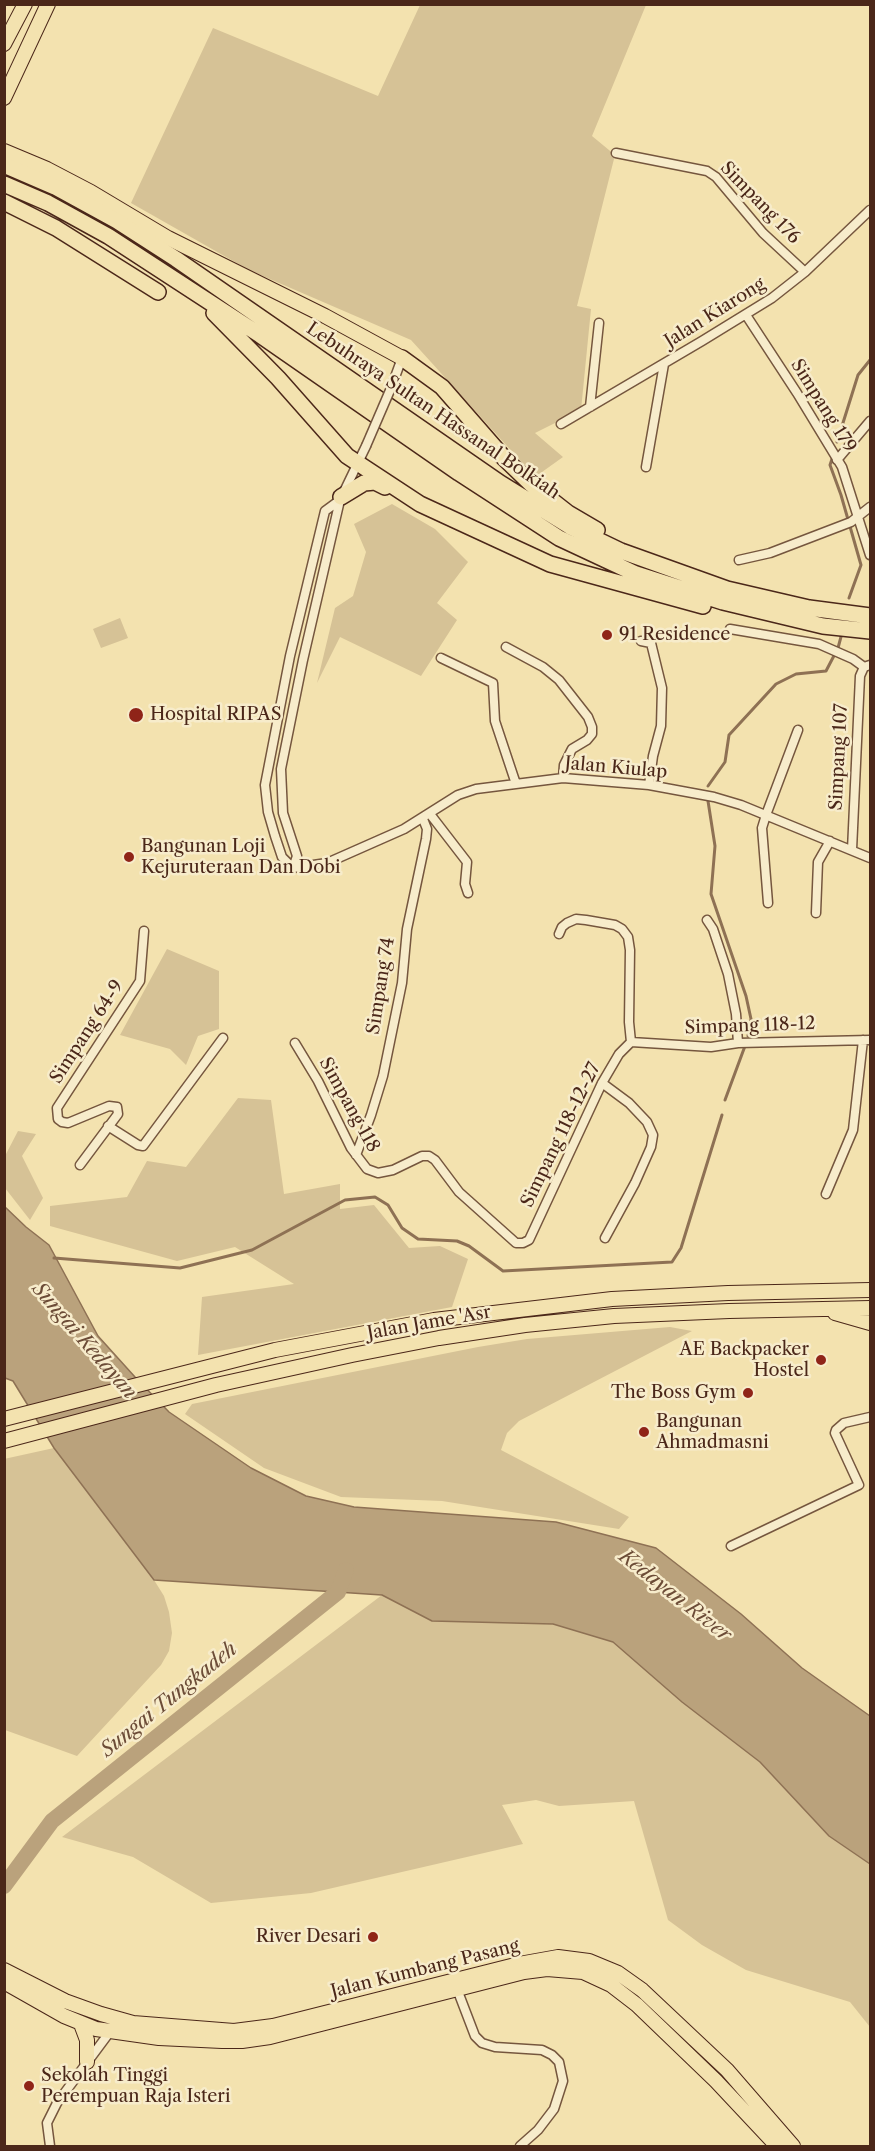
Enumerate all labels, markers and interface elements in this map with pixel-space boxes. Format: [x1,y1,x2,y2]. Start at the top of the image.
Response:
street label: Simpang 176 [715,157,805,249]
street label: Jalan Kiarong [661,273,769,353]
street label: Lebuhraya Sultan Hassanal Bolkiah [302,318,564,504]
street label: Simpang 179 [786,355,860,457]
place label: 91 Residence [619,624,730,646]
marker: 91 Residence [600,628,614,642]
street label: Simpang 107 [825,703,853,811]
place label: Hospital RIPAS [150,704,281,726]
marker: Hospital RIPAS [127,706,145,724]
street label: Jalan Kiulap [564,753,668,783]
place label: Bangunan Loji Kejuruteraan Dan Dobi [141,836,341,878]
marker: Bangunan Loji Kejuruteraan Dan Dobi [122,850,136,864]
street label: Simpang 74 [363,936,399,1036]
street label: Simpang 64-9 [46,976,128,1088]
street label: Simpang 118-12 [684,1013,816,1039]
street label: Simpang 118 [314,1054,384,1156]
street label: Simpang 118-12-27 [517,1059,605,1211]
water label: Sungai Kedayan [27,1278,141,1404]
street label: Jalan Jame 'Asr [365,1301,493,1345]
place label: AE Backpacker Hostel [679,1339,809,1382]
marker: AE Backpacker Hostel [814,1353,828,1367]
place label: The Boss Gym [611,1382,736,1404]
marker: The Boss Gym [741,1386,755,1400]
place label: Bangunan Ahmadmasni [656,1411,769,1454]
marker: Bangunan Ahmadmasni [637,1425,651,1439]
water label: Kedayan River [614,1545,736,1647]
water label: Sungai Tungkadeh [96,1638,242,1762]
place label: River Desari [256,1926,361,1948]
marker: River Desari [366,1930,380,1944]
street label: Jalan Kumbang Pasang [329,1935,521,2003]
place label: Sekolah Tinggi Perempuan Raja Isteri [41,2065,230,2108]
marker: Sekolah Tinggi Perempuan Raja Isteri [22,2079,36,2093]

